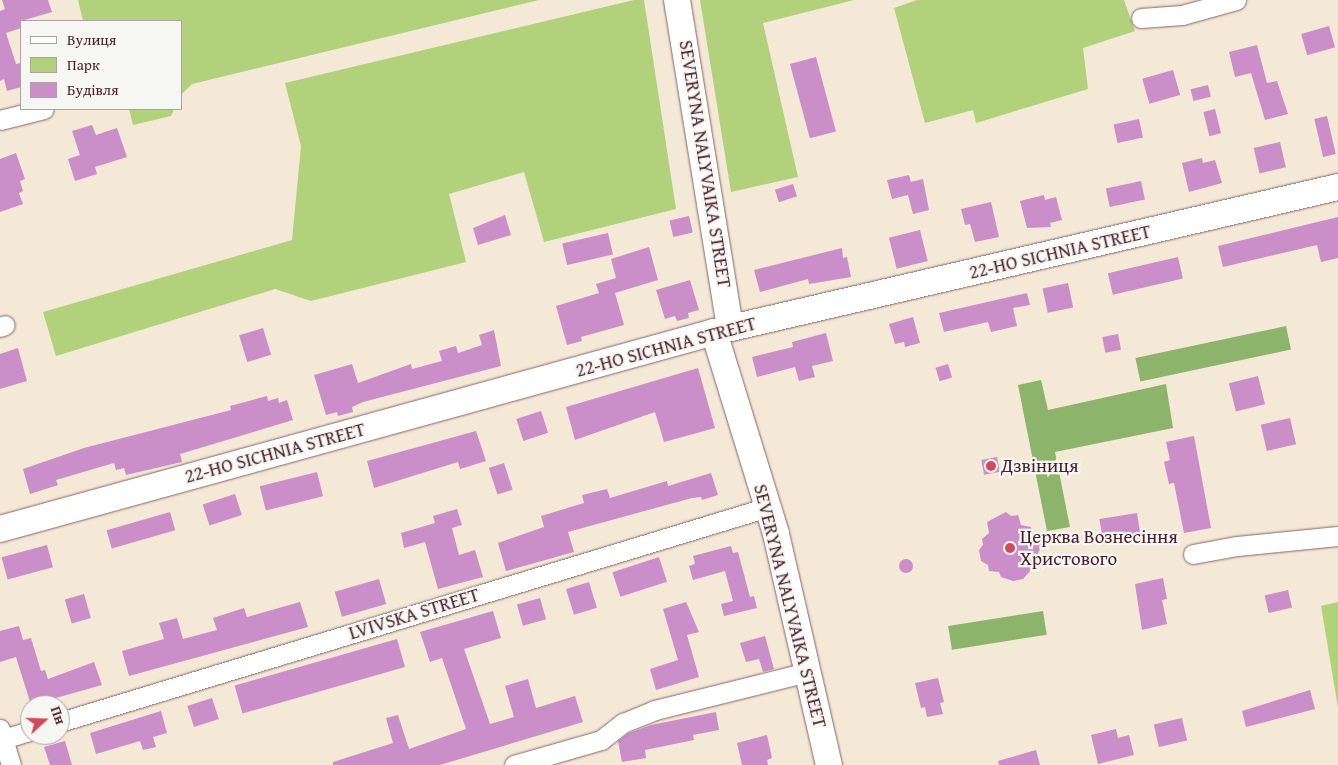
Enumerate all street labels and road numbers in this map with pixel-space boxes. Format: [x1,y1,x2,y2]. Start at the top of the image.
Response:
street label: SEVERYNA NALYVAIKA STREET [674,39,736,289]
street label: 22-HO SICHNIA STREET [967,220,1153,284]
street label: 22-HO SICHNIA STREET [573,312,759,382]
street label: 22-HO SICHNIA STREET [182,418,368,488]
street label: SEVERYNA NALYVAIKA STREET [749,482,831,730]
street label: LVIVSKA STREET [346,583,482,645]

